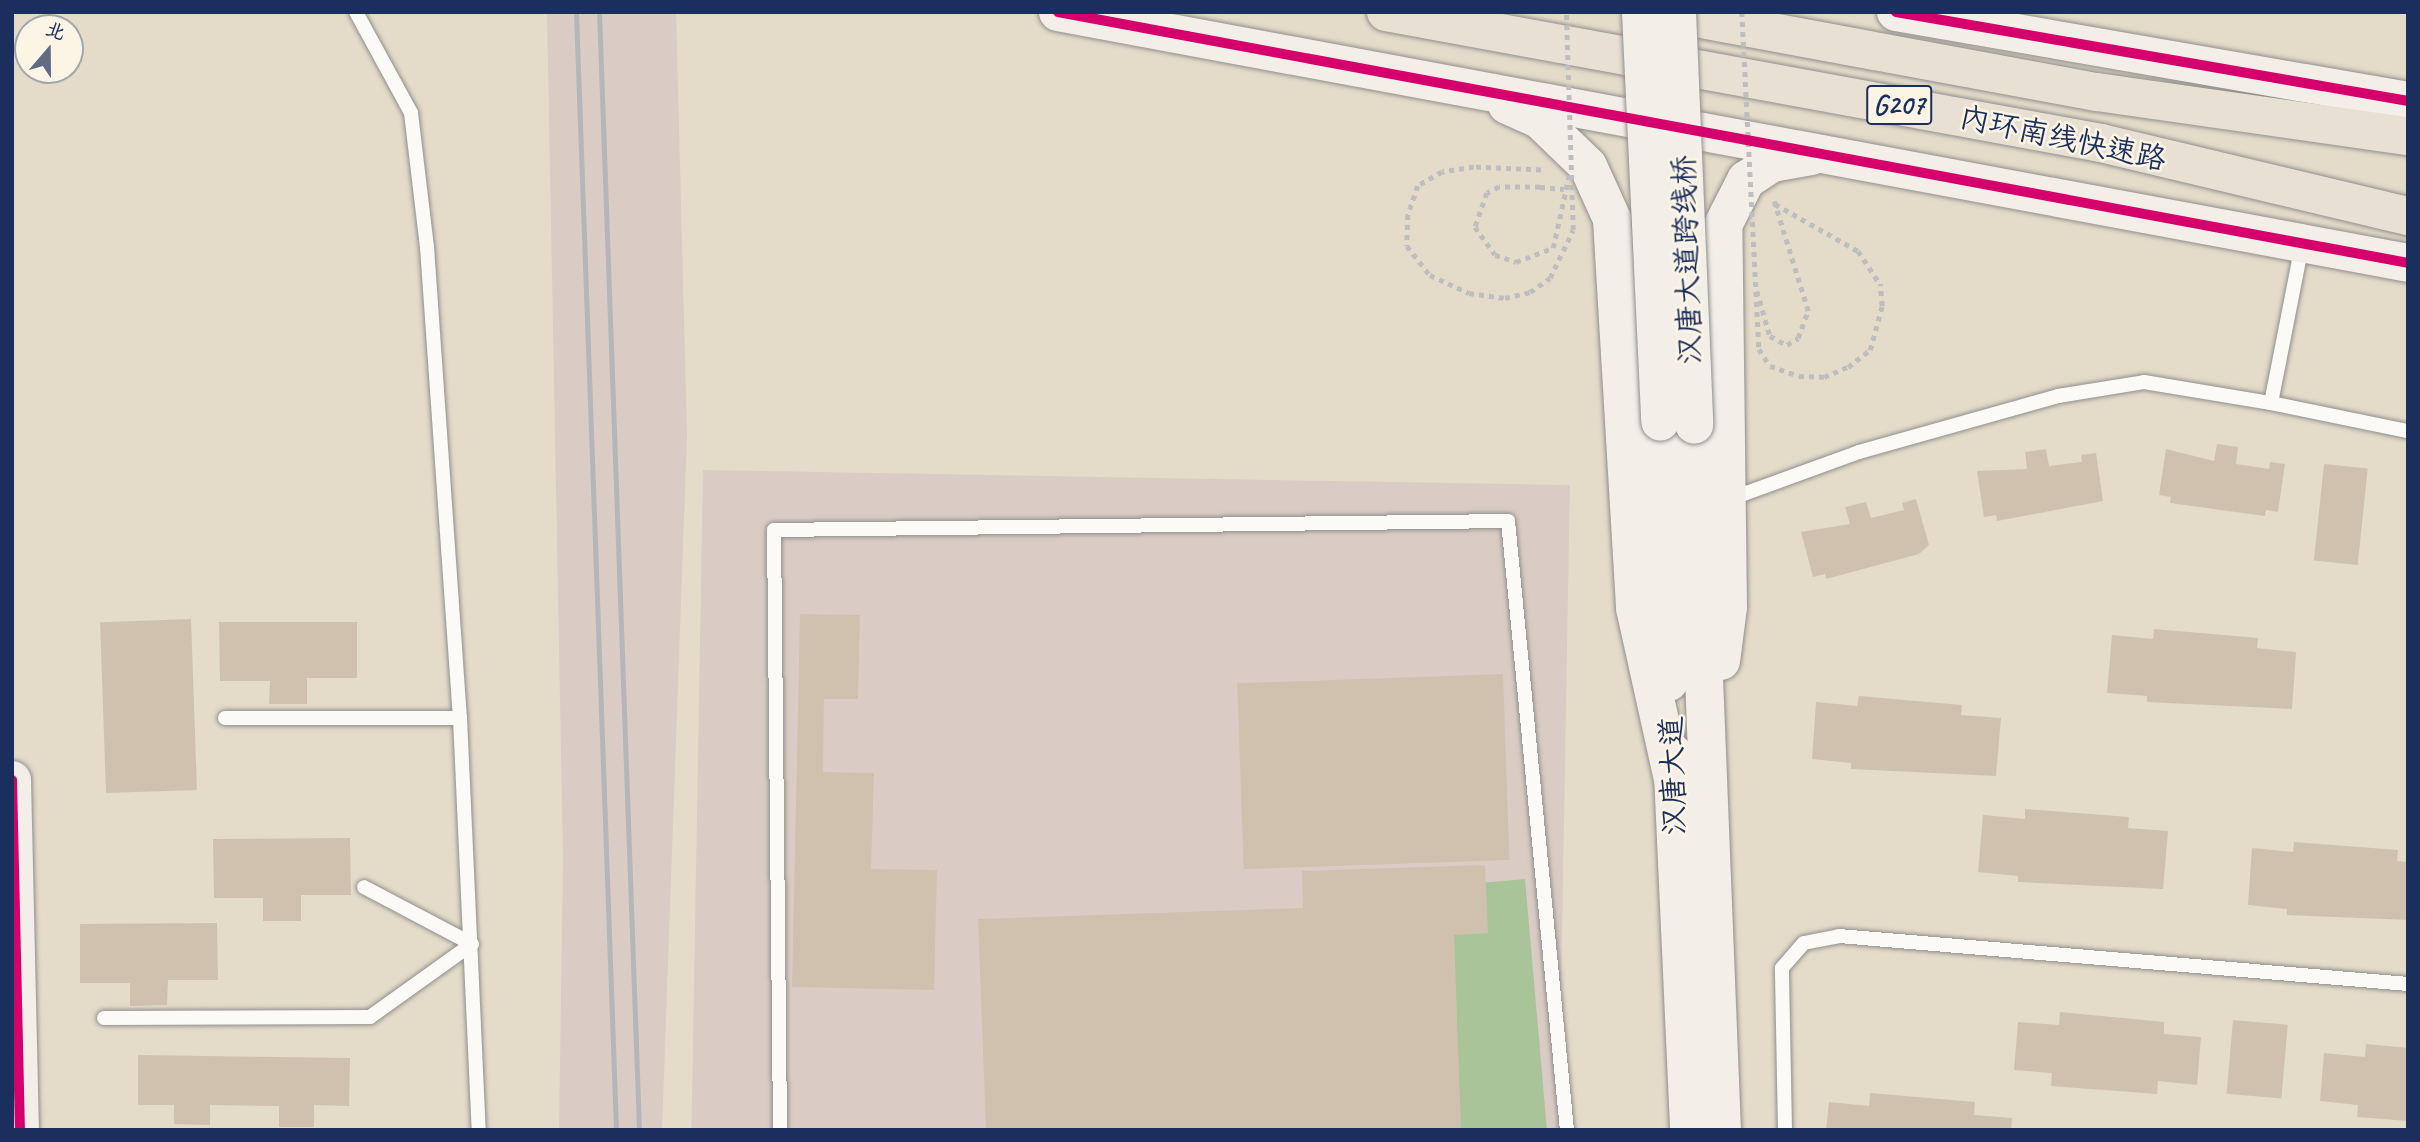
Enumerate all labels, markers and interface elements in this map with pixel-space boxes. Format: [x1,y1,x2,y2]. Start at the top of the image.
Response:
north arrow [14,14,84,84]
text: 北 [42,17,69,46]
road number: G207 [1866,80,1932,130]
street label: 内环南线快速路 [1957,99,2169,177]
street label: 汉唐大道跨线桥 [1665,154,1709,366]
street label: 汉唐大道 [1653,715,1693,837]

